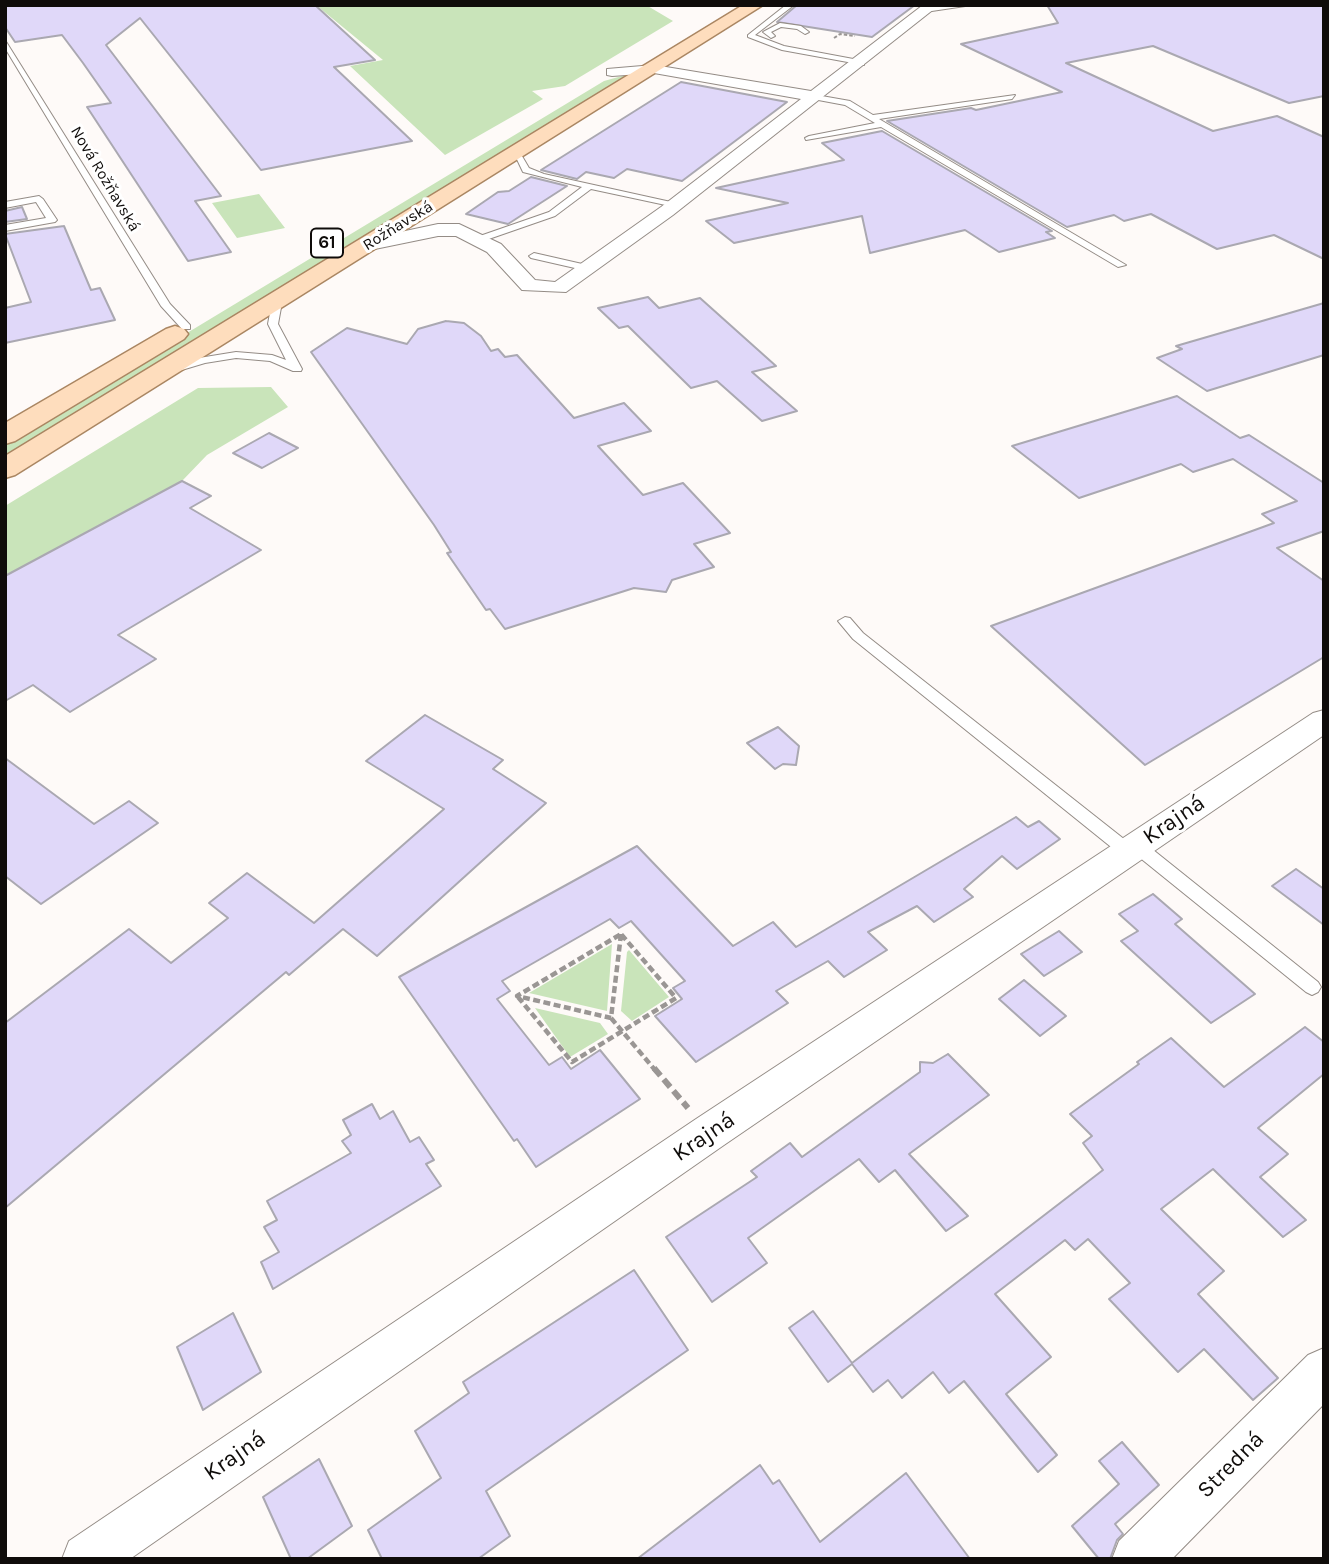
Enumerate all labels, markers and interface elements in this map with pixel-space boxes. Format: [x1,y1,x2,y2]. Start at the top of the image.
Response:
street label: Nová Rožňavská [66,123,144,235]
street label: Rožňavská [359,197,437,255]
road number: 61 [311,229,343,258]
street label: Krajná [1138,789,1210,851]
street label: Krajná [668,1106,740,1168]
street label: Krajná [199,1425,271,1487]
street label: Stredná [1192,1426,1270,1504]

